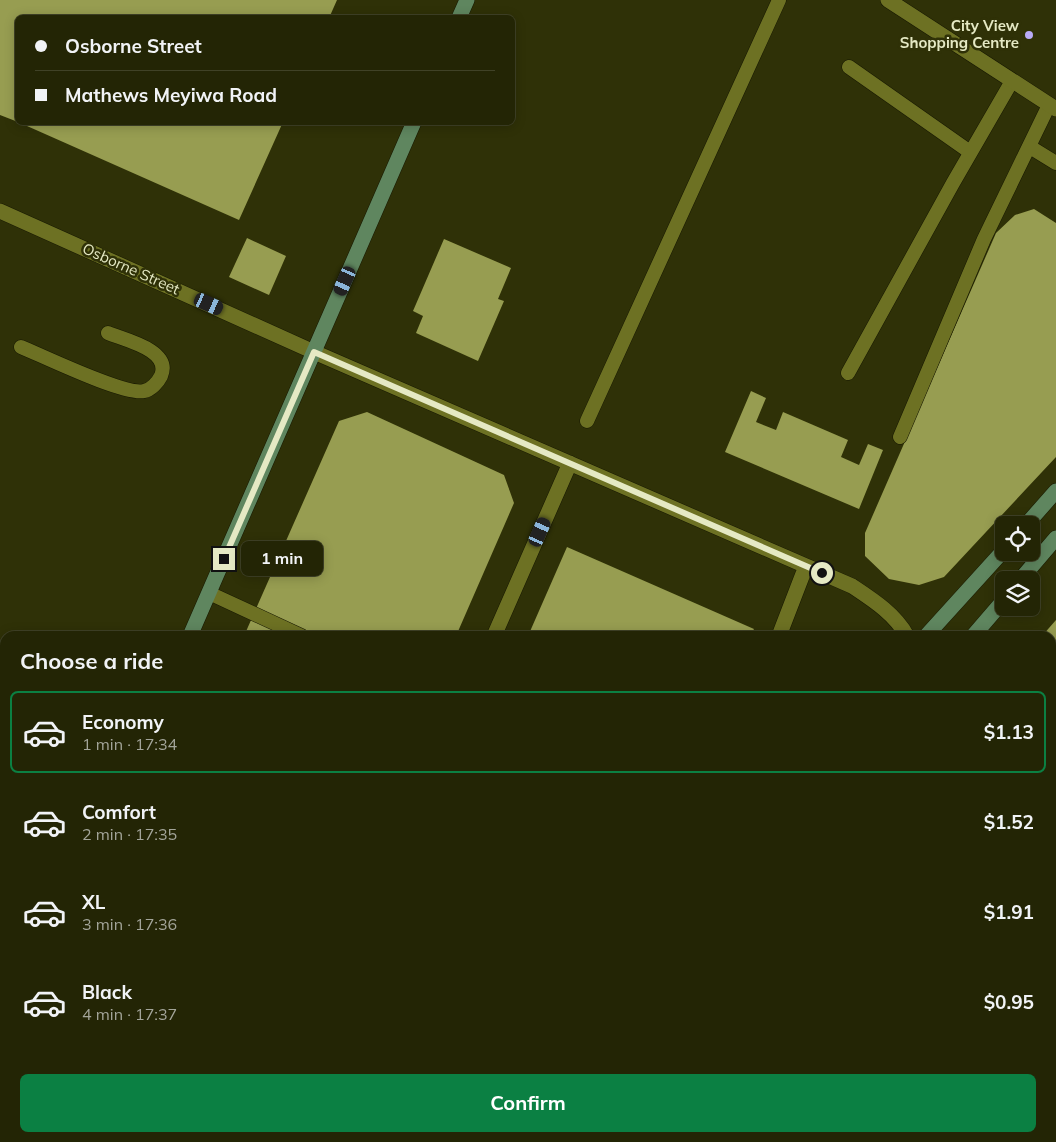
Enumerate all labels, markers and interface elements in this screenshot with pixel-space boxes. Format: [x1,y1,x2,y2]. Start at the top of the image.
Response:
place label: City View Shopping Centre [900,16,1020,52]
marker: City View Shopping Centre [1023,29,1035,41]
text: Osborne Street [65,34,202,58]
text: Mathews Meyiwa Road [65,83,277,107]
street label: Osborne Street [80,239,183,298]
car [332,264,357,298]
car [192,291,225,317]
car [527,515,552,549]
map controls [995,516,1040,616]
button: locate [995,516,1040,561]
callout: 1 min [242,542,324,576]
route end [213,548,235,570]
text: 1 min [261,548,303,568]
route start [811,562,833,584]
button: layers [995,571,1040,616]
text: Choose a ride [20,647,163,675]
icon: car [22,710,67,755]
text: Economy [82,710,164,734]
text: $1.13 [984,720,1034,744]
text: 1 min · 17:34 [82,734,177,754]
icon: car [22,800,67,845]
text: Comfort [82,800,156,824]
text: $1.52 [984,810,1034,834]
text: 2 min · 17:35 [82,824,177,844]
icon: car [22,890,67,935]
text: XL [82,890,105,914]
text: $1.91 [984,900,1034,924]
text: 3 min · 17:36 [82,914,177,934]
icon: car [22,980,67,1025]
text: Black [82,980,132,1004]
text: $0.95 [984,990,1034,1014]
text: 4 min · 17:37 [82,1004,177,1024]
button: Confirm [20,1074,1036,1132]

